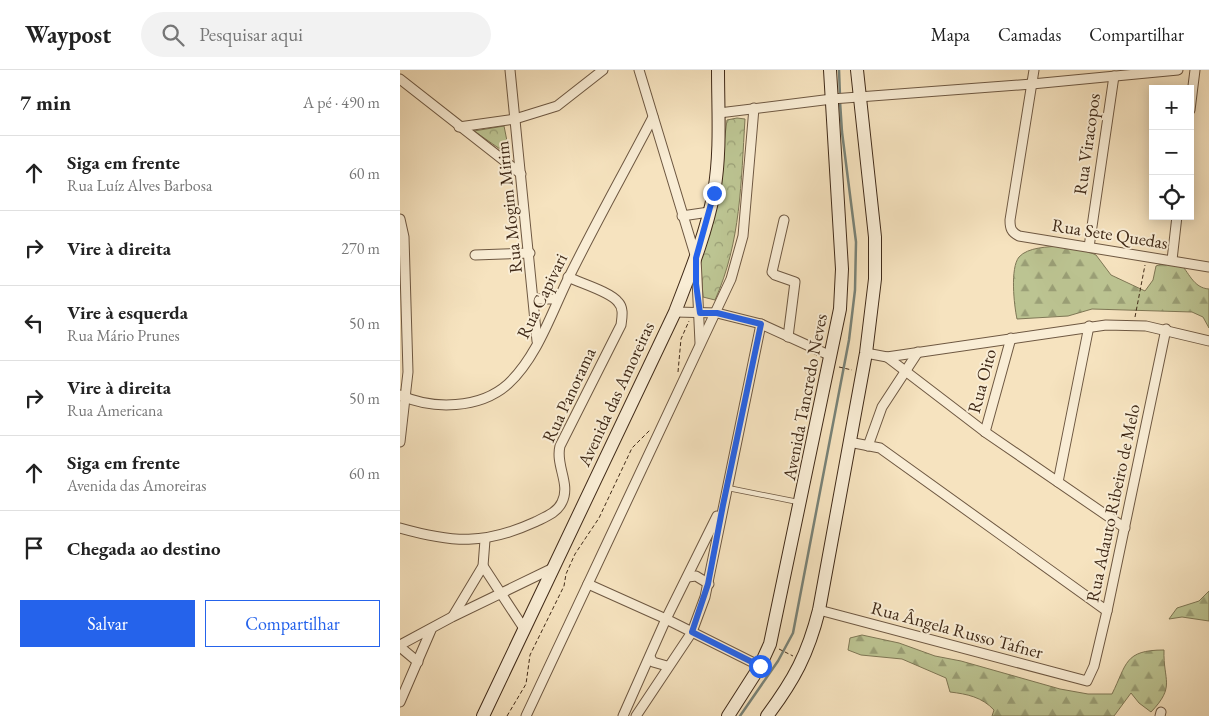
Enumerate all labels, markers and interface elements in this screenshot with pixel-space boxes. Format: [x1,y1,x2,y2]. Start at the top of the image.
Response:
search box [141,12,491,57]
text: Waypost [25,19,111,50]
icon: search [159,21,187,49]
text: Pesquisar aqui [199,22,303,47]
text: Mapa [931,23,970,46]
text: Camadas [998,23,1061,46]
text: Compartilhar [1089,23,1184,46]
map controls [1149,85,1194,220]
button: + [1149,85,1194,130]
text: 7 min [20,89,71,116]
street label: Rua Viracopos [1068,91,1105,196]
text: A pé · 490 m [303,92,380,113]
button: − [1149,130,1194,175]
street label: Rua Mogim Mirim [490,140,527,274]
text: Siga em frente [67,150,180,175]
icon: ahead [20,159,48,187]
text: 60 m [349,163,380,184]
text: Rua Luíz Alves Barbosa [67,175,212,196]
button: locate [1149,175,1194,220]
route end [703,182,726,205]
street label: Rua Sete Quedas [1051,213,1170,254]
icon: right [20,234,48,262]
text: Vire à direita [67,236,171,261]
text: 270 m [341,238,380,259]
street label: Rua Capivari [511,249,572,342]
text: Vire à esquerda [67,300,188,325]
icon: left [20,309,48,337]
street label: Avenida Tancredo Neves [777,311,832,483]
text: 50 m [349,313,380,334]
street label: Avenida das Amoreiras [572,318,659,471]
text: Rua Mário Prunes [67,325,180,346]
street label: Rua Panorama [537,343,601,446]
street label: Rua Oito [962,346,1001,416]
text: Vire à direita [67,375,171,400]
icon: right [20,384,48,412]
text: 50 m [349,388,380,409]
text: Rua Americana [67,400,163,421]
street label: Rua Adauto Ribeiro de Melo [1080,402,1145,604]
text: Siga em frente [67,450,180,475]
icon: ahead [20,459,48,487]
text: 60 m [349,463,380,484]
text: Avenida das Amoreiras [67,475,207,496]
icon: arrive [20,534,48,562]
text: Chegada ao destino [67,536,221,561]
street label: Rua Ângela Russo Tafner [869,595,1046,664]
button: Salvar [20,600,195,647]
button: Compartilhar [205,600,380,647]
route start [749,655,772,678]

